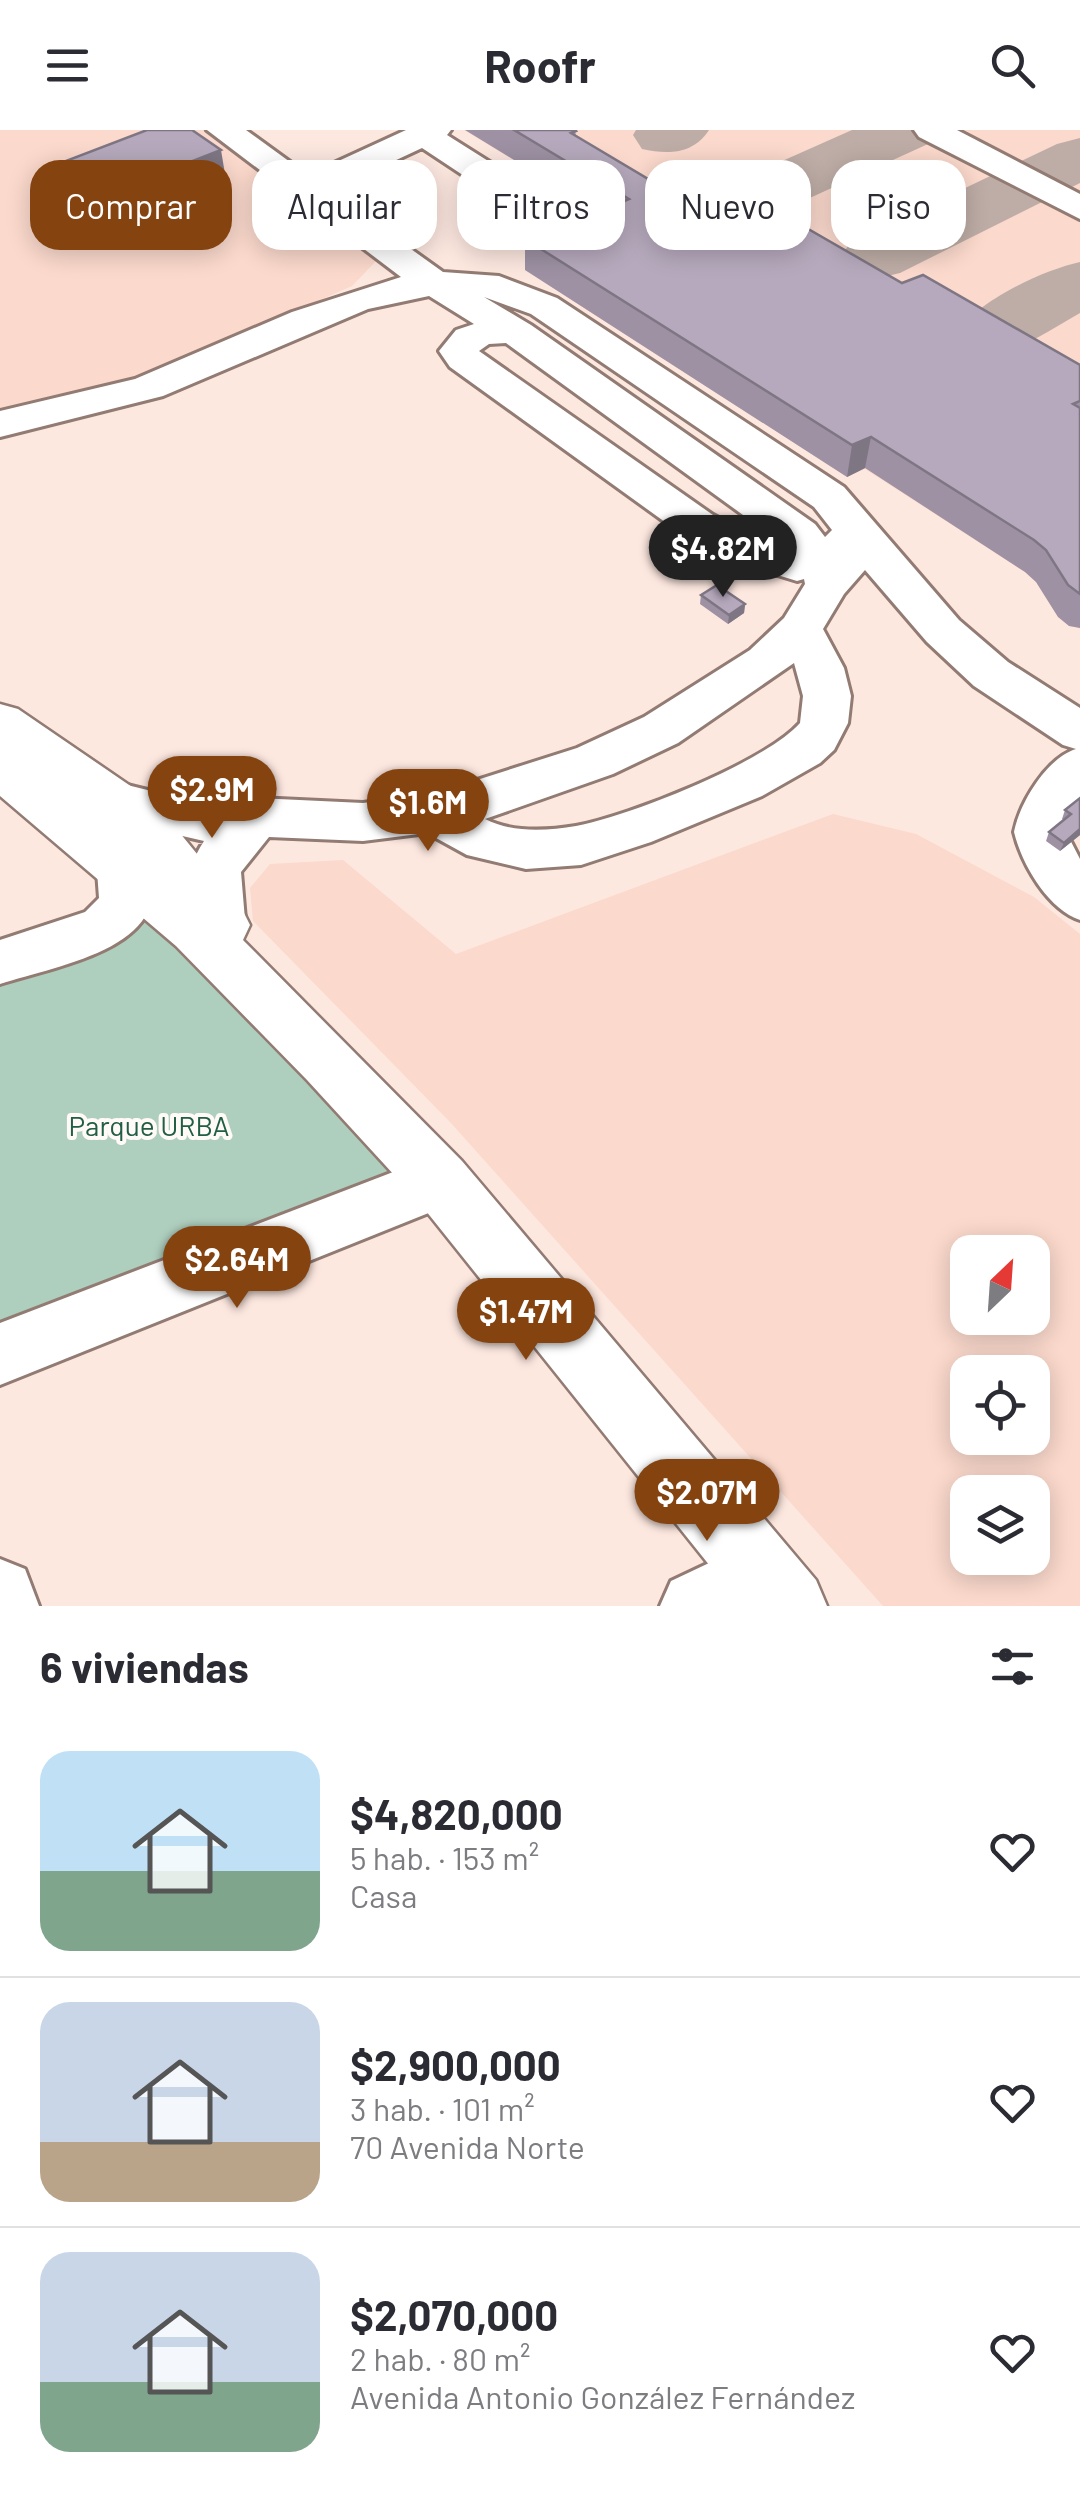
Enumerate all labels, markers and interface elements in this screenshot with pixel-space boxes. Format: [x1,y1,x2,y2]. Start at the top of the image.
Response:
icon: menu [40,38,95,93]
text: Roofr [484,38,596,92]
icon: search [985,38,1040,93]
chip: Comprar [30,160,232,250]
chip: Alquilar [252,160,437,250]
chip: Filtros [457,160,625,250]
chip: Nuevo [645,160,811,250]
chip: Piso [831,160,966,250]
pin: $4.82M [642,515,804,600]
text: $4.82M [671,528,775,566]
pin: $2.9M [142,756,282,841]
text: $2.9M [170,769,254,807]
pin: $1.6M [358,769,498,854]
text: $1.6M [389,782,467,820]
park label: Parque URBA [69,1108,229,1142]
pin: $2.64M [156,1226,318,1311]
north arrow [950,1235,1050,1335]
map controls [950,1235,1050,1575]
text: $2.64M [185,1239,289,1277]
pin: $1.47M [445,1278,607,1363]
text: $1.47M [479,1291,573,1329]
button: locate [950,1355,1050,1455]
pin: $2.07M [626,1459,788,1544]
text: $2.07M [656,1472,758,1510]
button: layers [950,1475,1050,1575]
icon: filters [985,1639,1040,1694]
text: 6 viviendas [40,1641,249,1691]
text: $4,820,000 [350,1788,563,1838]
icon: home [120,1791,240,1911]
icon: heart [985,1824,1040,1879]
text: 5 hab. · 153 m² [350,1838,539,1876]
text: Casa [350,1876,417,1914]
text: $2,900,000 [350,2039,561,2089]
icon: home [120,2042,240,2162]
icon: heart [985,2075,1040,2130]
text: 3 hab. · 101 m² [350,2089,535,2127]
text: 70 Avenida Norte [350,2127,585,2165]
text: $2,070,000 [350,2289,558,2339]
icon: home [120,2292,240,2412]
icon: heart [985,2325,1040,2380]
text: 2 hab. · 80 m² [350,2339,530,2377]
text: Avenida Antonio González Fernández [350,2377,855,2415]

